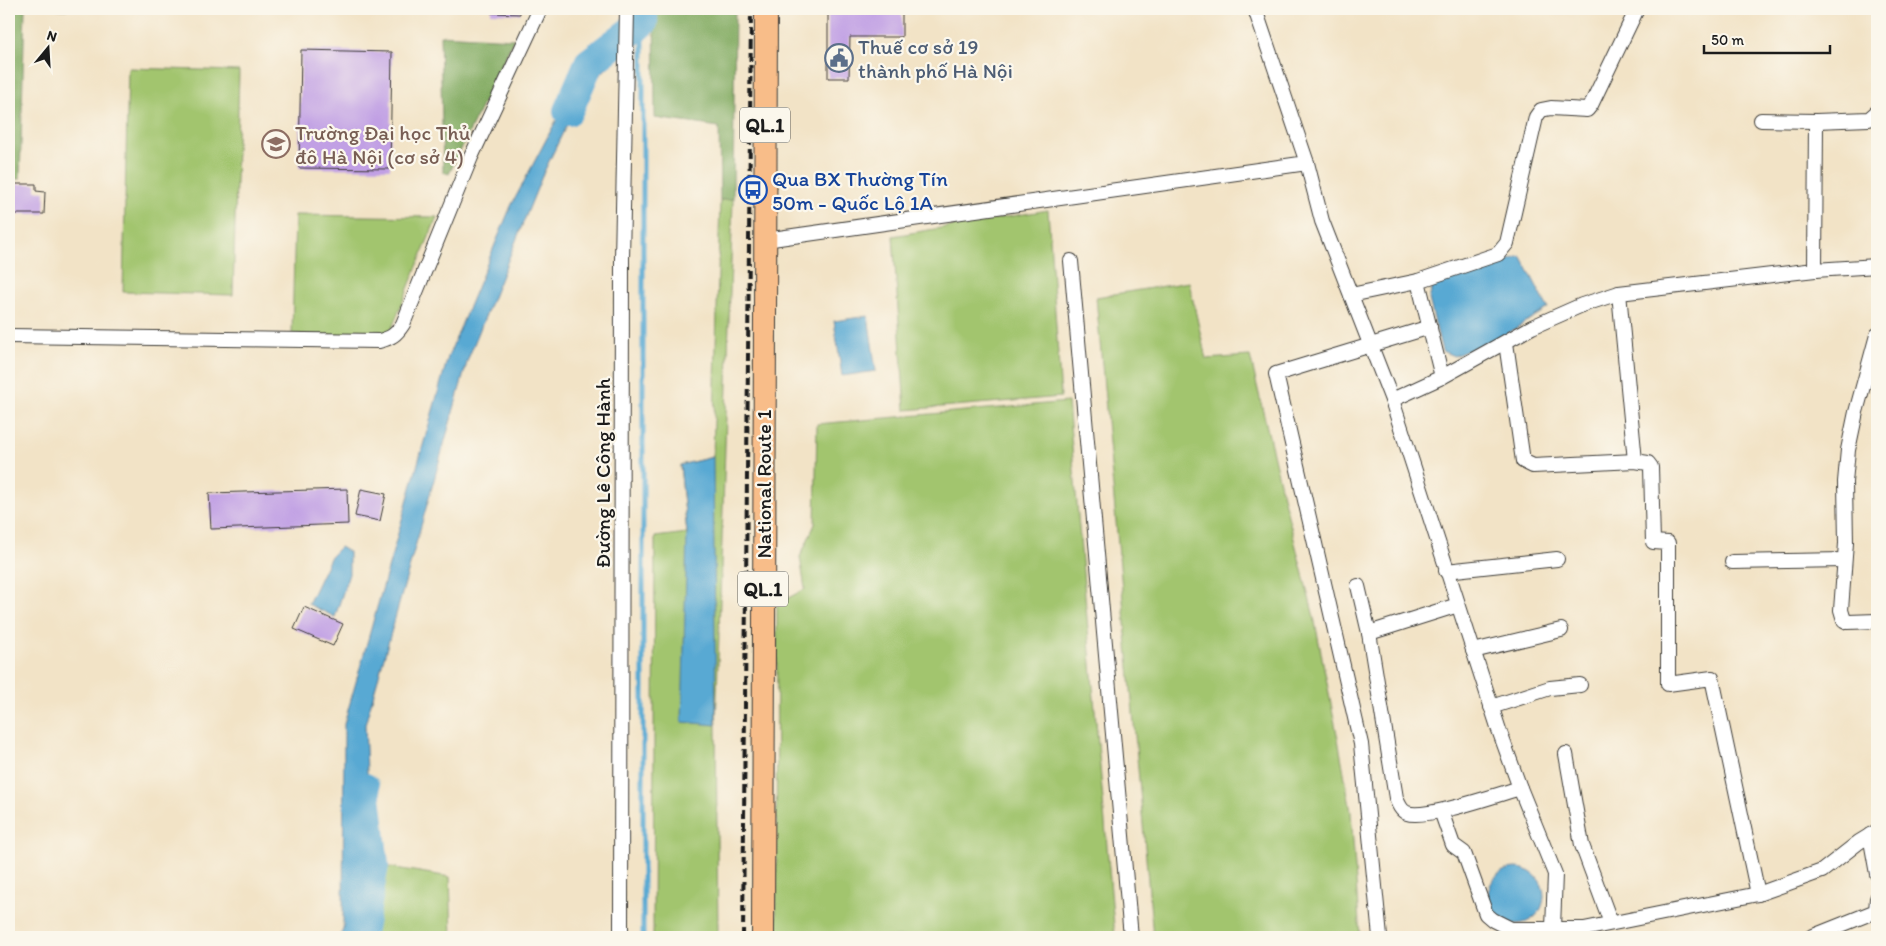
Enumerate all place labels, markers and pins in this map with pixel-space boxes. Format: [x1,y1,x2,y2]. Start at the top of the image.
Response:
place label: Thuế cơ sở 19 thành phố Hà Nội [858,34,1013,83]
public building icon: Thuế cơ sở 19 thành phố Hà Nội [824,43,854,73]
place label: Trường Đại học Thủ đô Hà Nội (cơ sở 4) [295,120,471,169]
school or university icon: Trường Đại học Thủ đô Hà Nội (cơ sở 4) [261,129,291,159]
place label: Qua BX Thường Tín 50m - Quốc Lộ 1A [772,166,948,215]
bus stop icon: Qua BX Thường Tín 50m - Quốc Lộ 1A [738,175,768,205]

